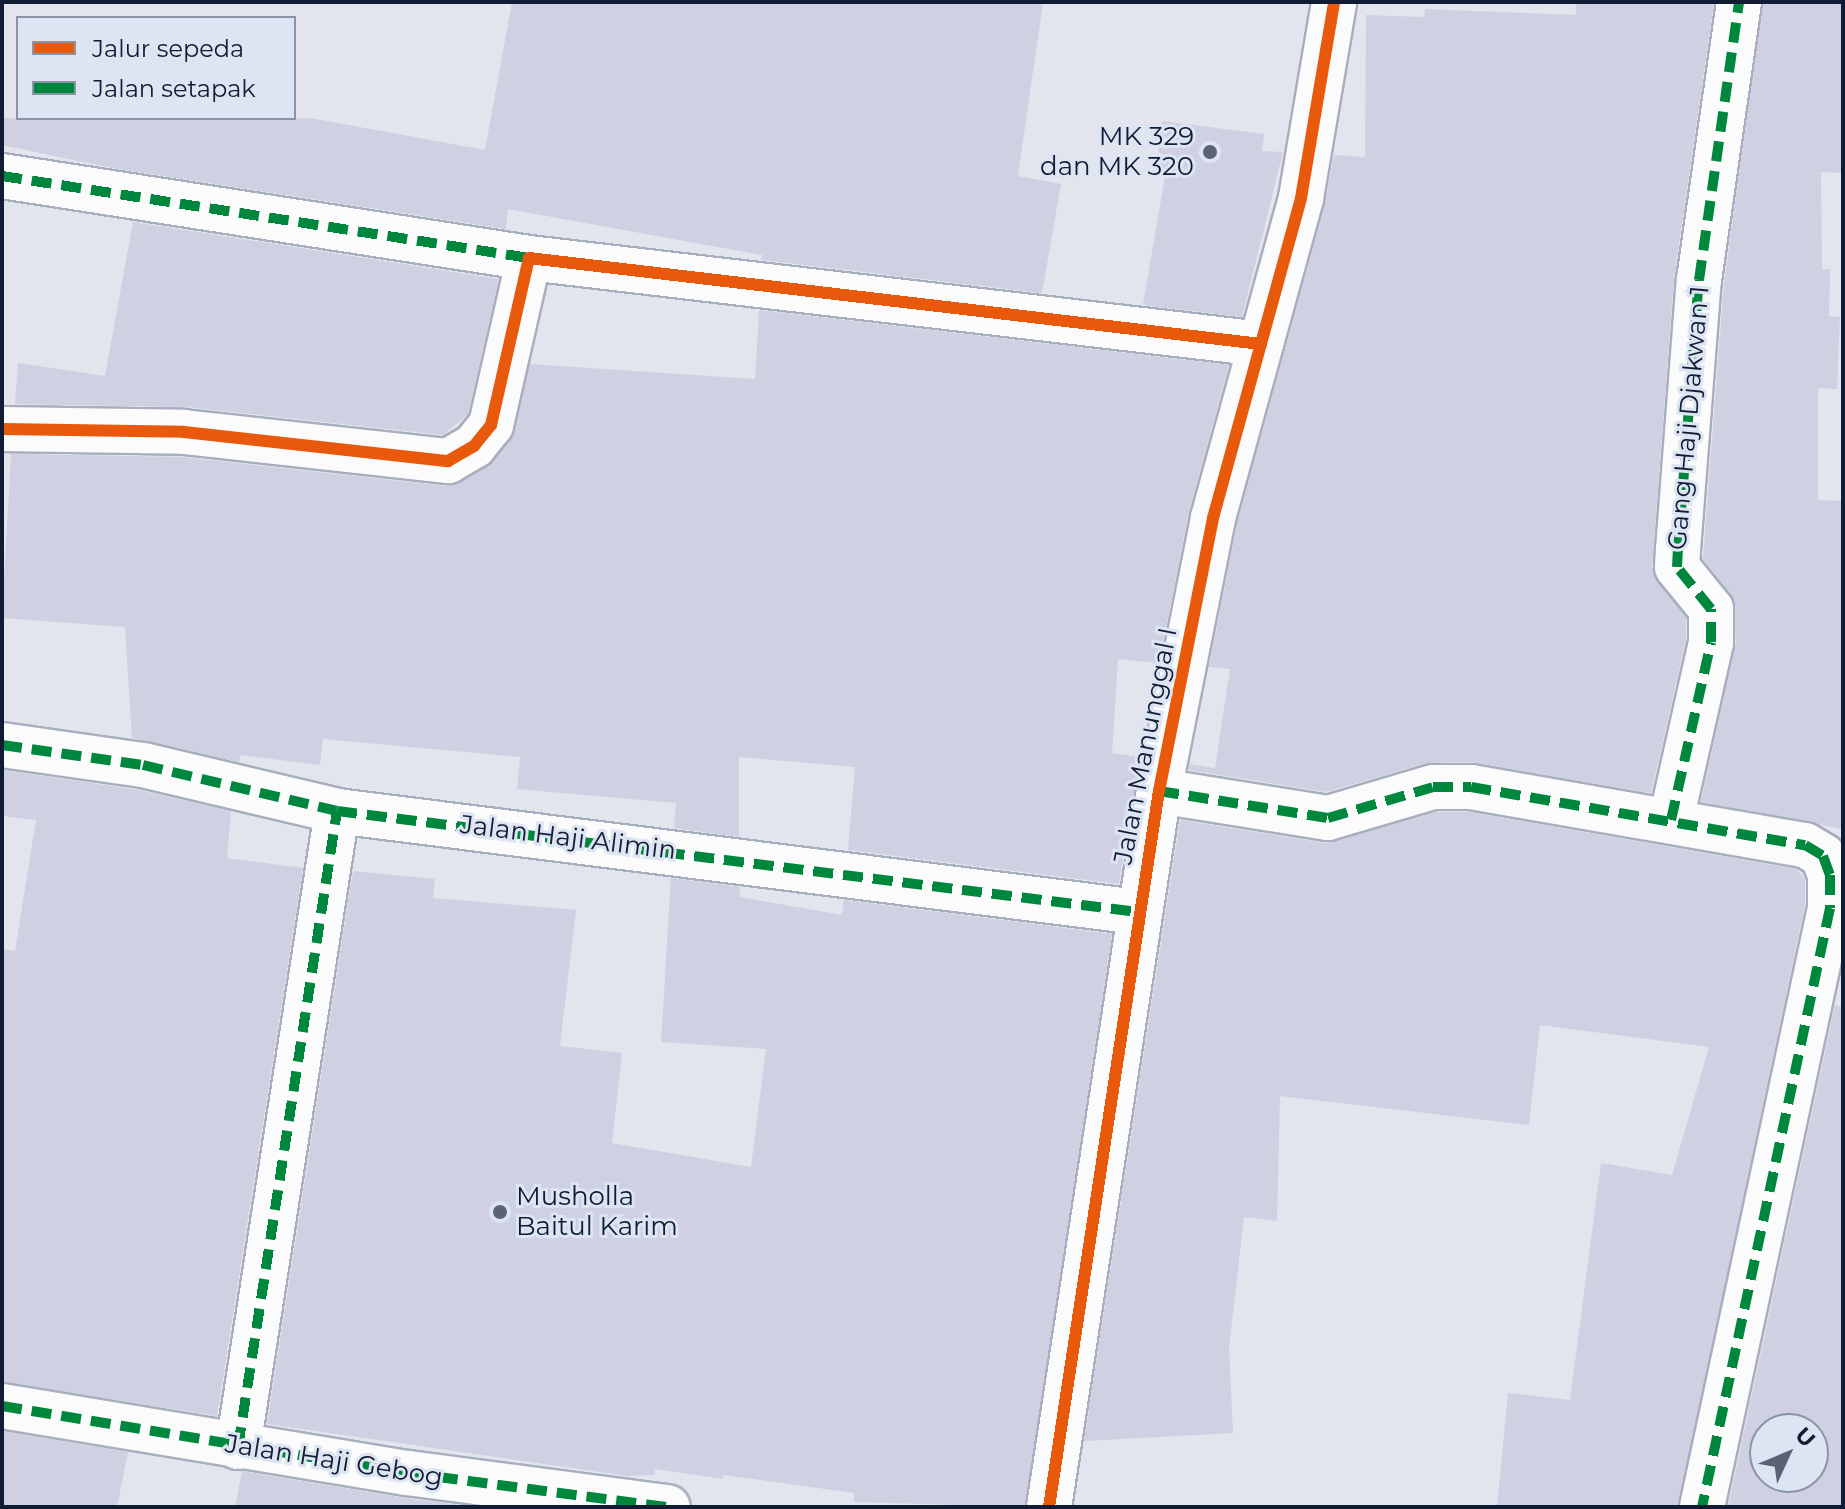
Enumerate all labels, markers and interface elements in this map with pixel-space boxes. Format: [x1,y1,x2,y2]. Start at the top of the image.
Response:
legend [16,16,296,120]
text: Jalur sepeda [92,34,244,63]
text: Jalan setapak [92,74,256,103]
place label: MK 329 dan MK 320 [1040,121,1194,182]
marker: MK 329 dan MK 320 [1201,143,1219,161]
street label: Gang Haji Djakwan 1 [1662,285,1716,551]
street label: Jalan Manunggal I [1108,625,1184,867]
street label: Jalan Haji Alimin [458,809,678,867]
place label: Musholla Baitul Karim [516,1181,678,1242]
marker: Musholla Baitul Karim [491,1203,509,1221]
north arrow [1749,1413,1829,1493]
text: U [1789,1422,1821,1453]
street label: Jalan Haji Gebog [223,1428,445,1494]

